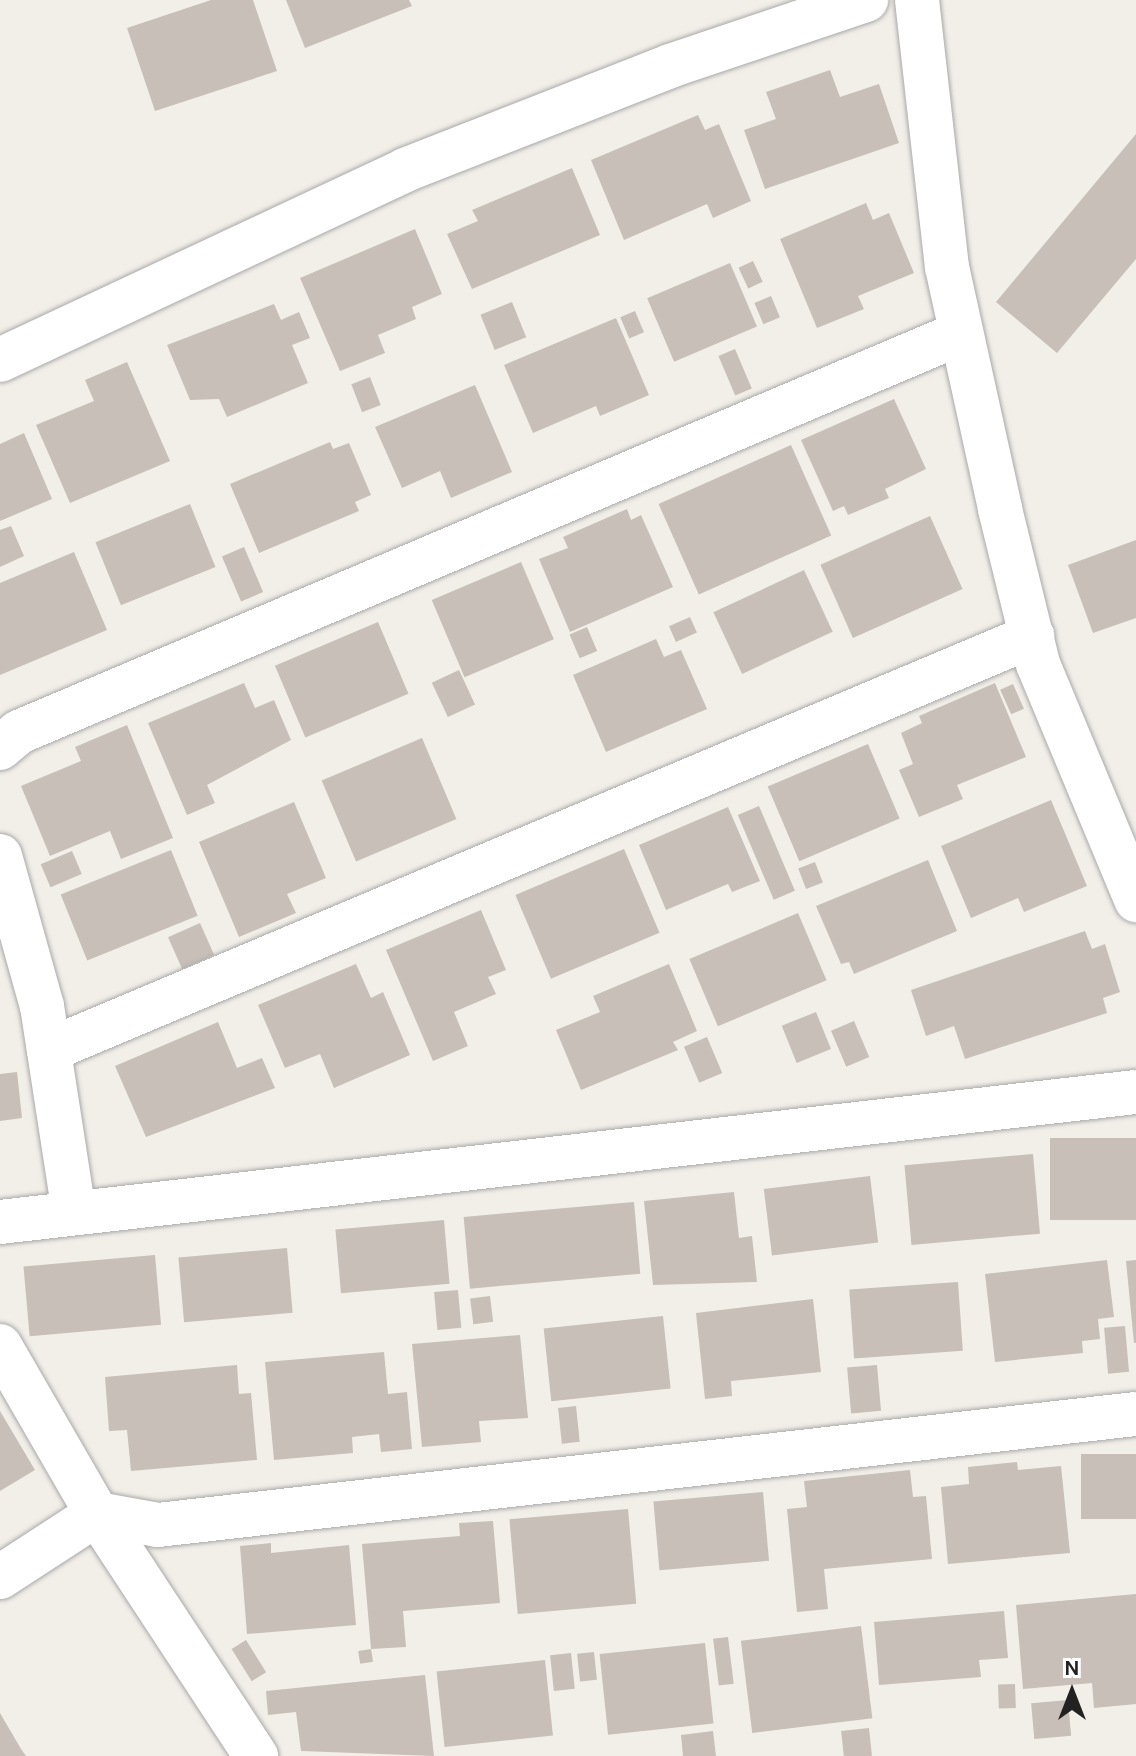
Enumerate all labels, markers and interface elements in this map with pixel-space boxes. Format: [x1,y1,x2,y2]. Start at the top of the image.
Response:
north arrow [1032,1652,1112,1732]
text: N [1064,1655,1080,1681]

